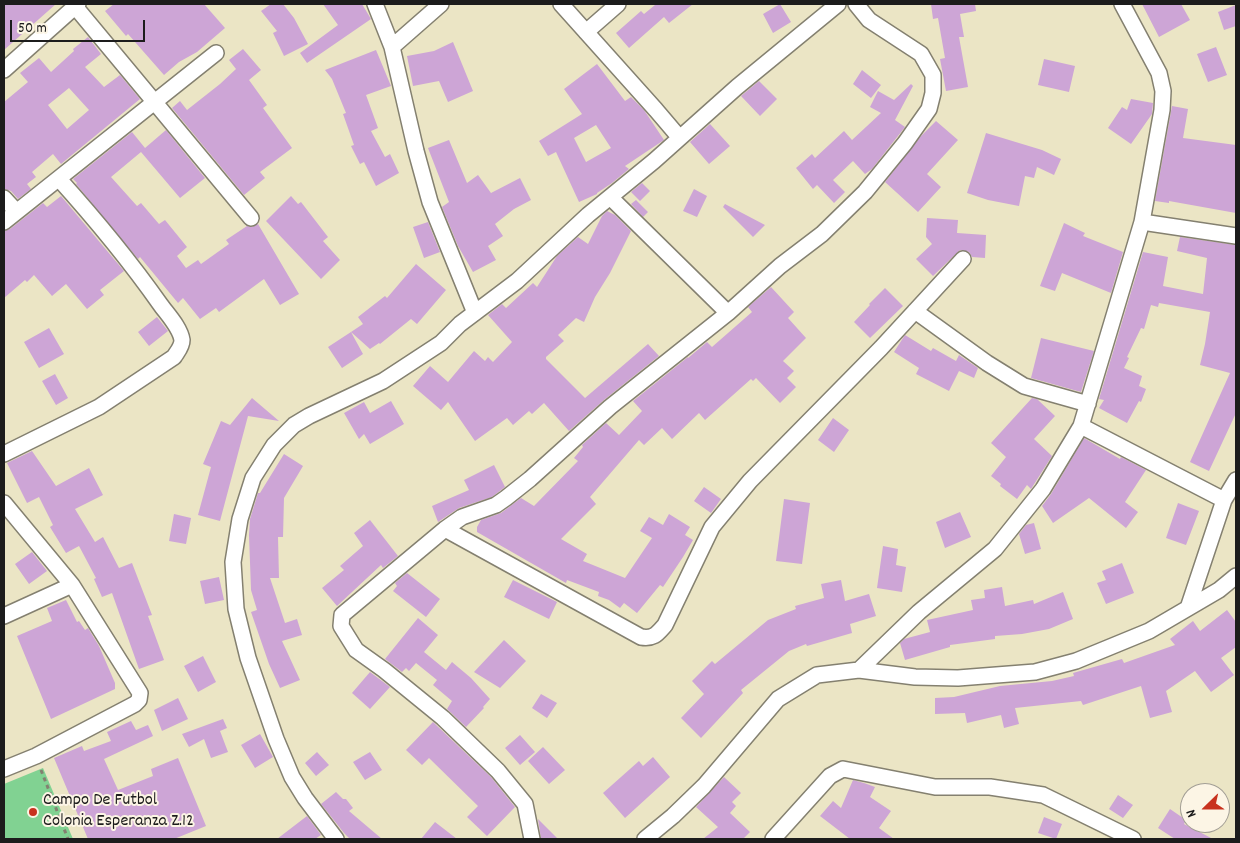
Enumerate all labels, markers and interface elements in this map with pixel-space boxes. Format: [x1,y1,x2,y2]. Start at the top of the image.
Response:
scale bar [12,10,148,42]
text: 50 m [18,18,47,40]
north arrow [1180,783,1230,833]
place label: Campo De Futbol Colonia Esperanza Z.12 [43,791,194,834]
marker: Campo De Futbol Colonia Esperanza Z.12 [27,806,39,818]
text: N [1181,806,1203,820]

